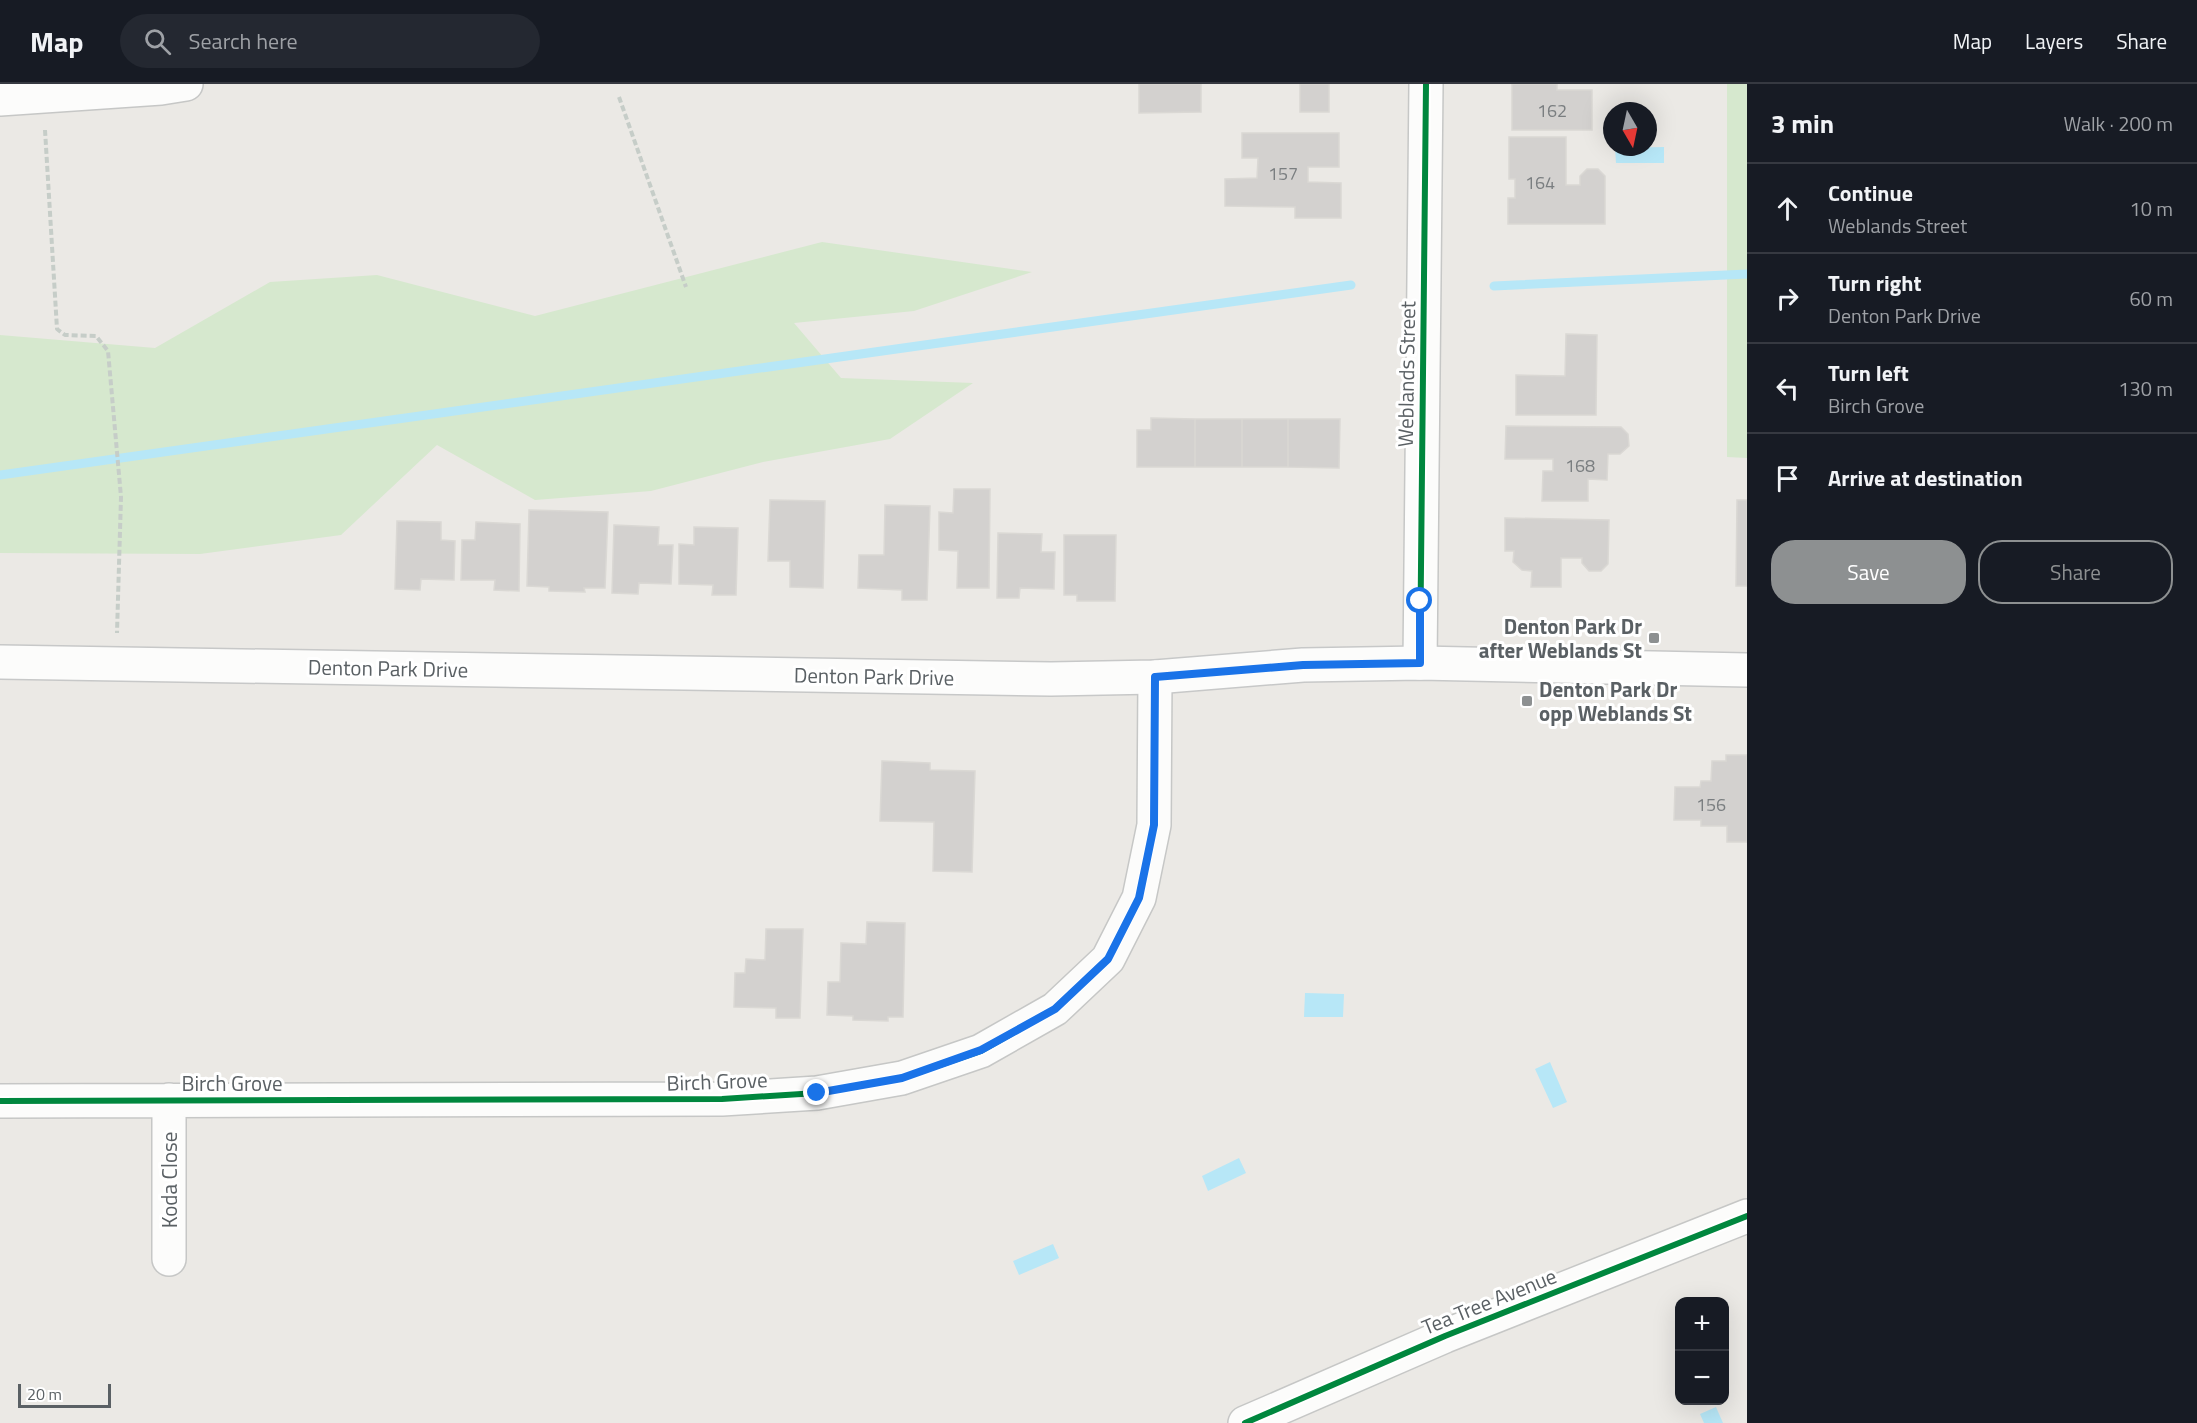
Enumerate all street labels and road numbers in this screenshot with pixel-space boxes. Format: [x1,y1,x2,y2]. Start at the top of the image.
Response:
street label: Weblands Street [1389,300,1423,447]
street label: Denton Park Drive [307,651,469,685]
street label: Denton Park Drive [793,659,955,693]
street label: Birch Grove [666,1063,768,1099]
street label: Birch Grove [181,1067,283,1099]
street label: Koda Close [153,1132,185,1228]
street label: Tea Tree Avenue [1417,1259,1561,1343]

